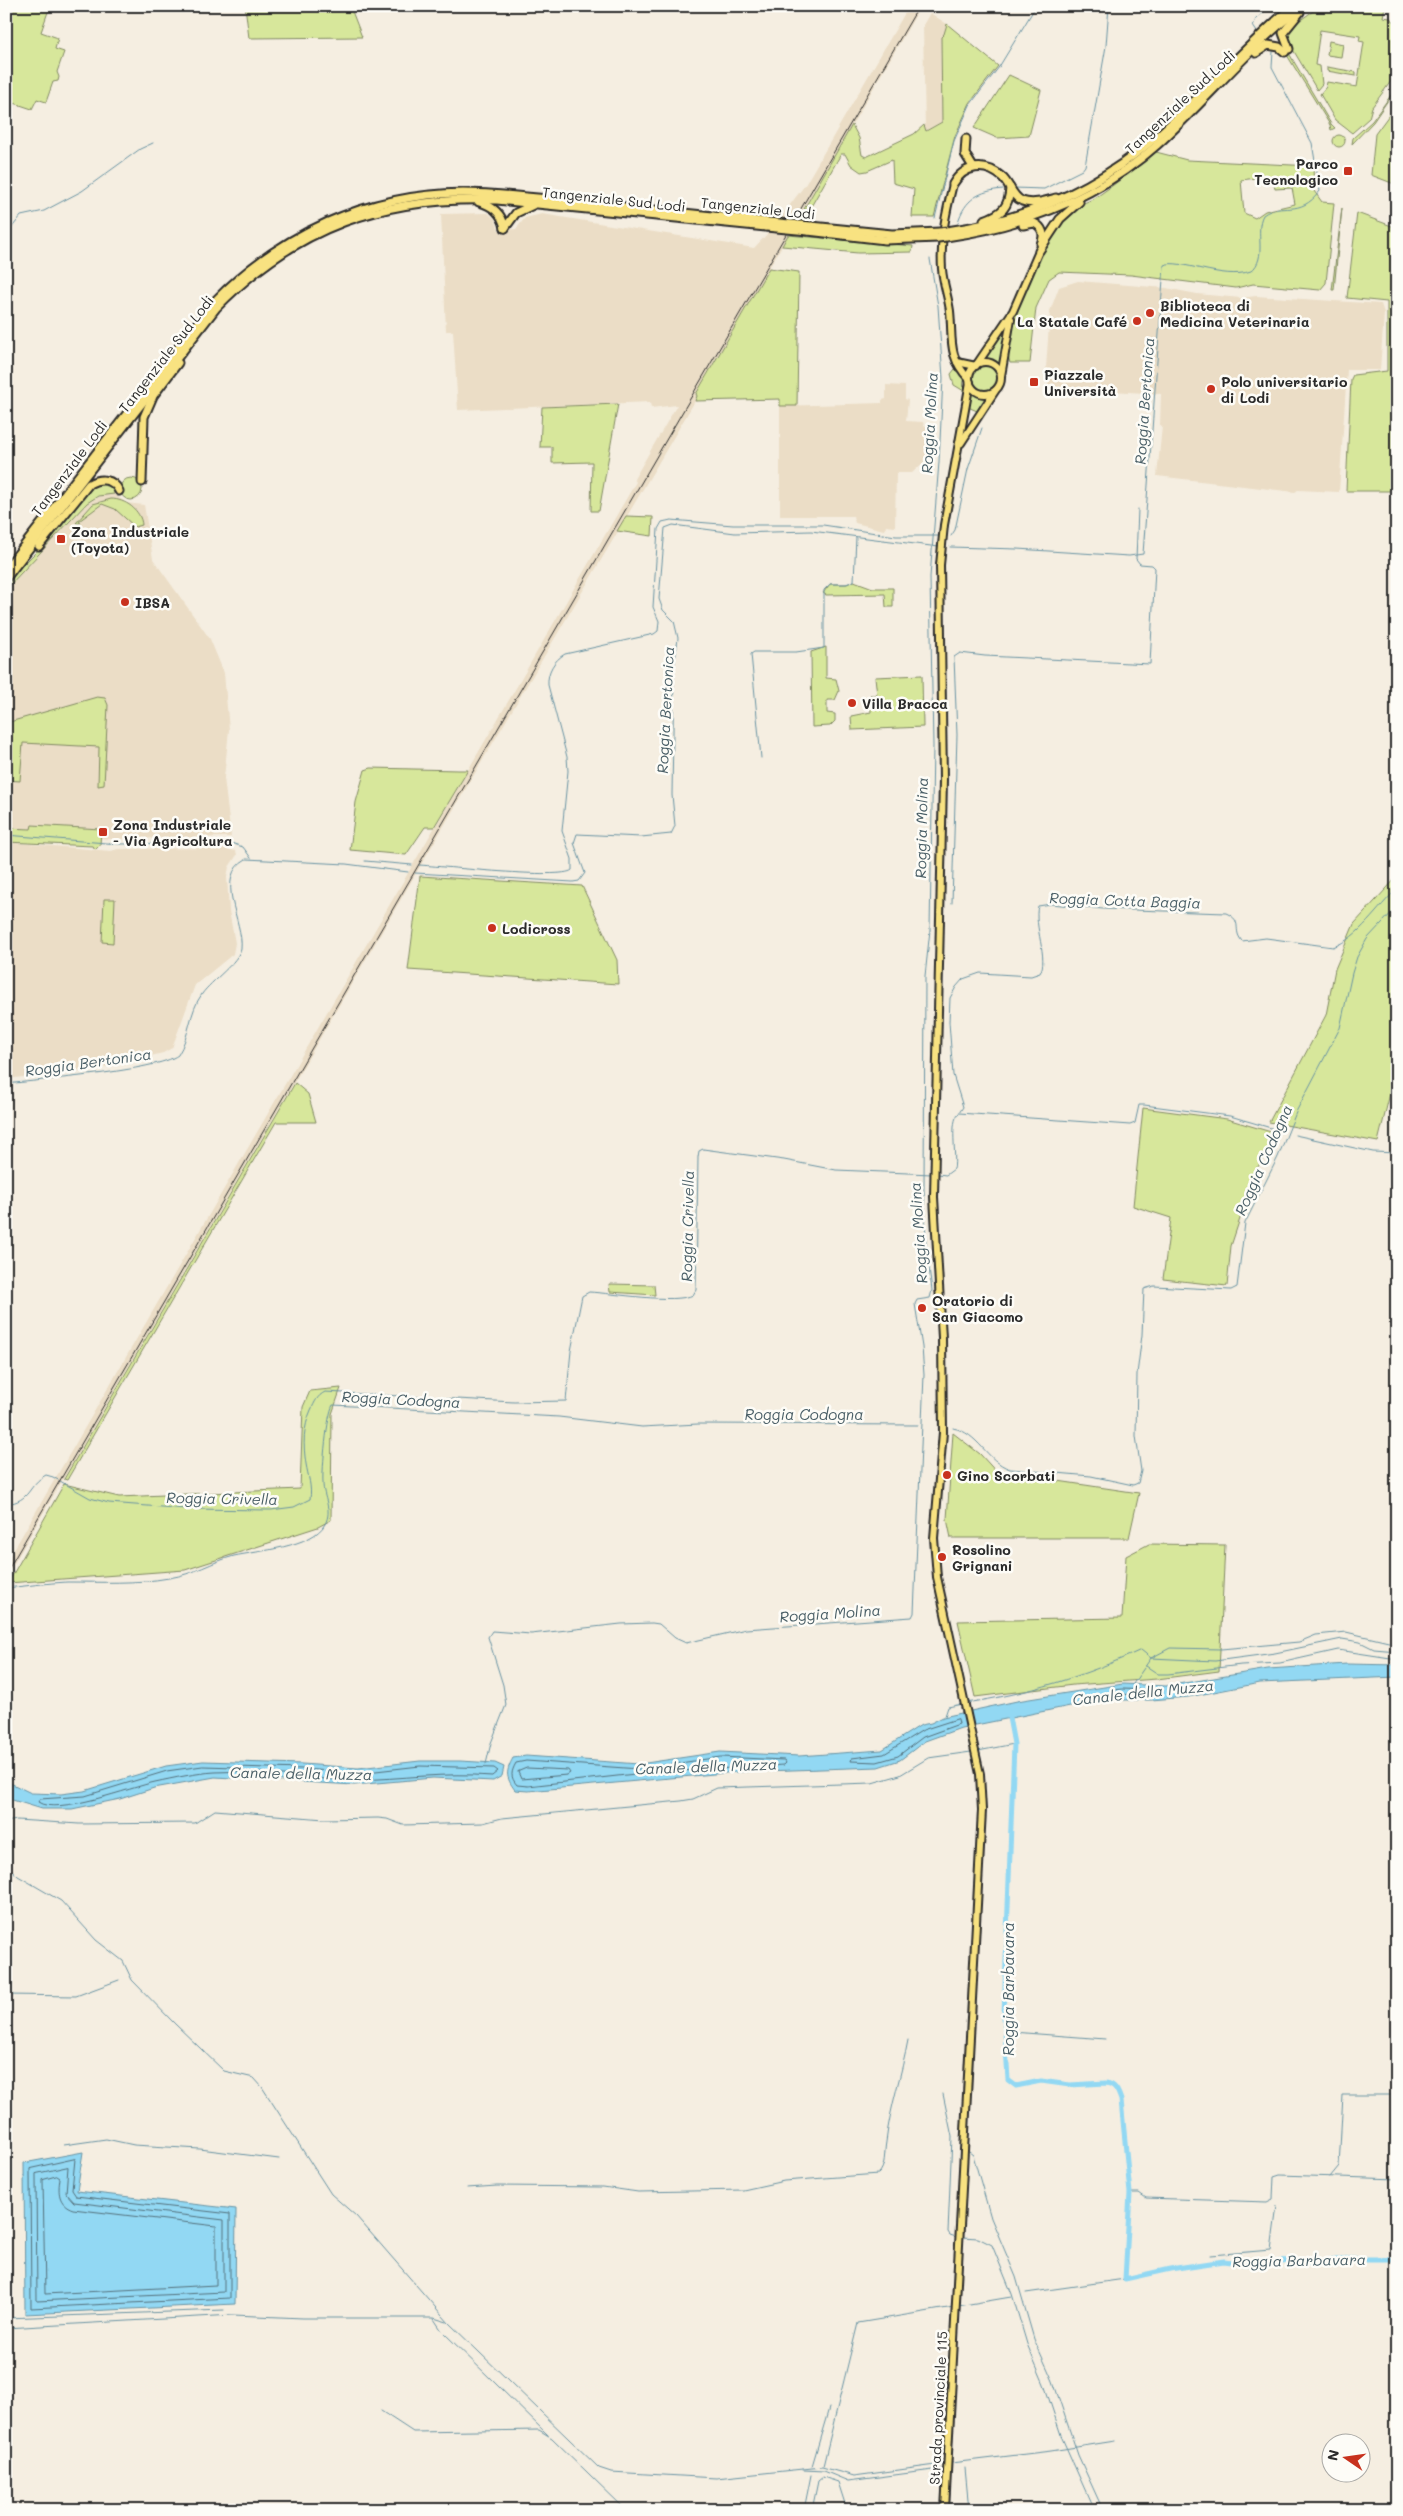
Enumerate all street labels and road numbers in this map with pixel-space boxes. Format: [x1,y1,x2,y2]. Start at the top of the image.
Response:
street label: Tangenziale Sud Lodi [1121,46,1239,158]
street label: Tangenziale Sud Lodi [541,182,687,216]
street label: Tangenziale Lodi [700,193,816,223]
street label: Tangenziale Sud Lodi [114,291,218,417]
street label: Tangenziale Lodi [27,416,111,520]
street label: Strada provinciale 115 [924,2331,952,2485]

